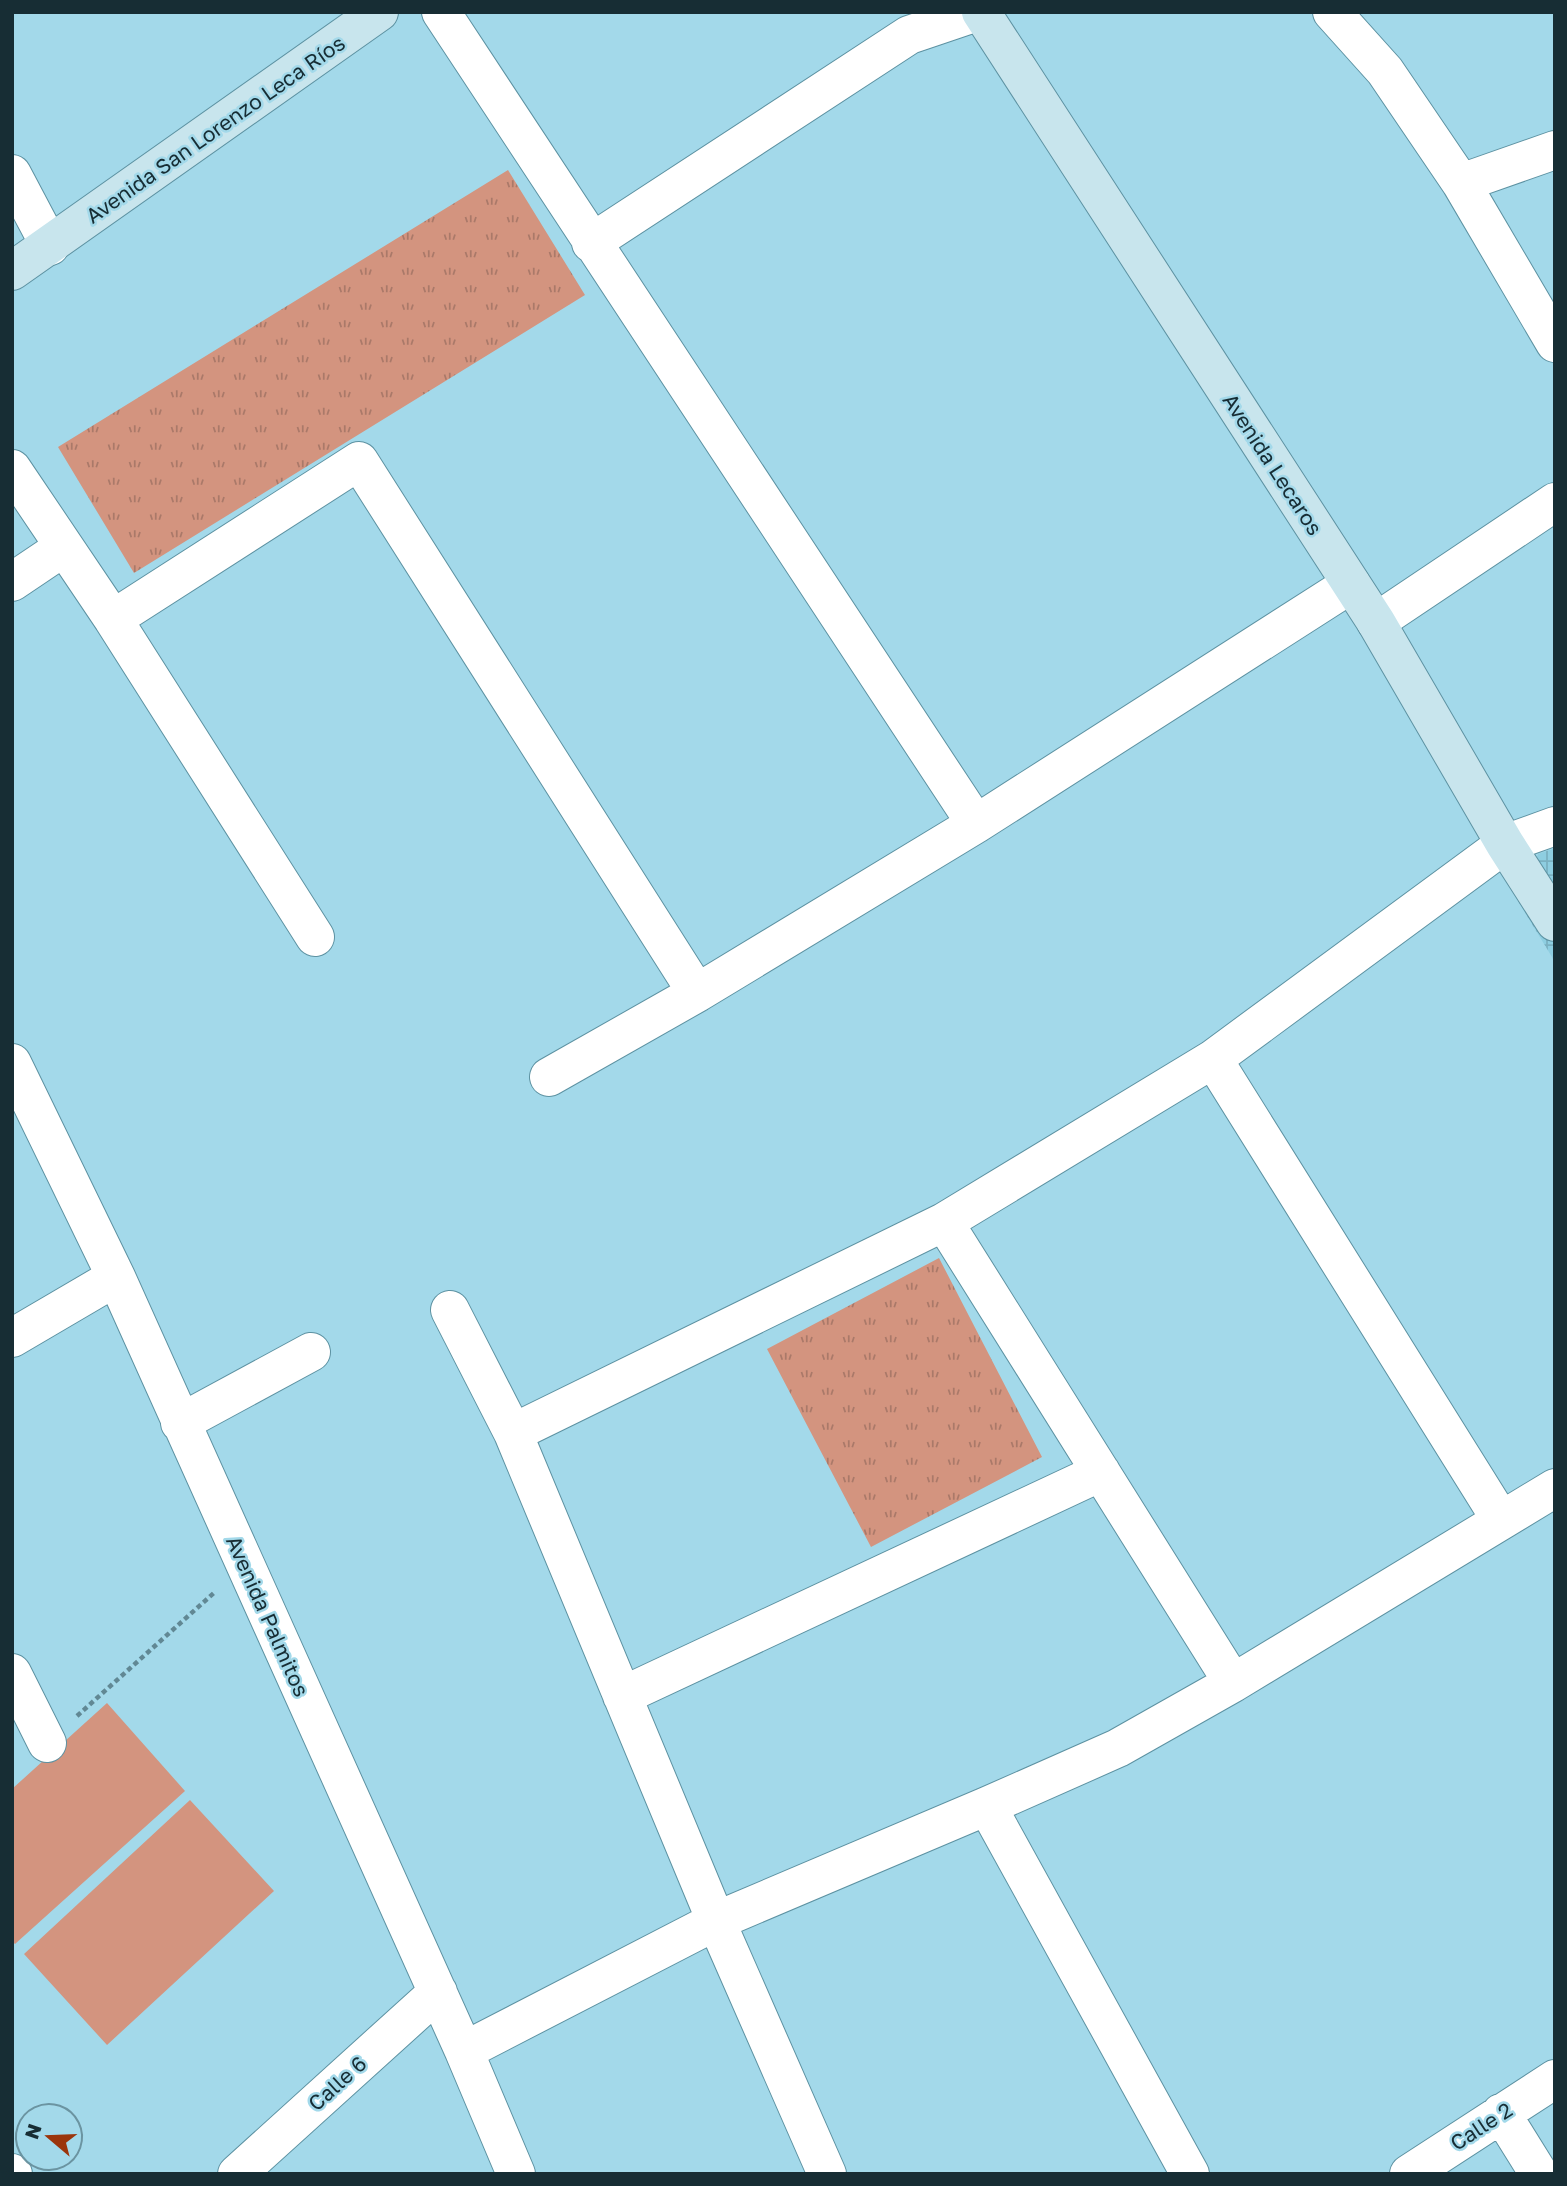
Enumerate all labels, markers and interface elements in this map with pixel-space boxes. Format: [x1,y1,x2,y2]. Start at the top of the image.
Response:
street label: Avenida San Lorenzo Leca Ríos [80,29,350,229]
street label: Avenida Lecaros [1217,388,1329,540]
street label: Avenida Palmitos [221,1532,315,1700]
street label: Calle 6 [302,2050,372,2116]
street label: Calle 2 [1445,2096,1517,2156]
north arrow [14,2102,84,2172]
text: N [19,2121,46,2142]

